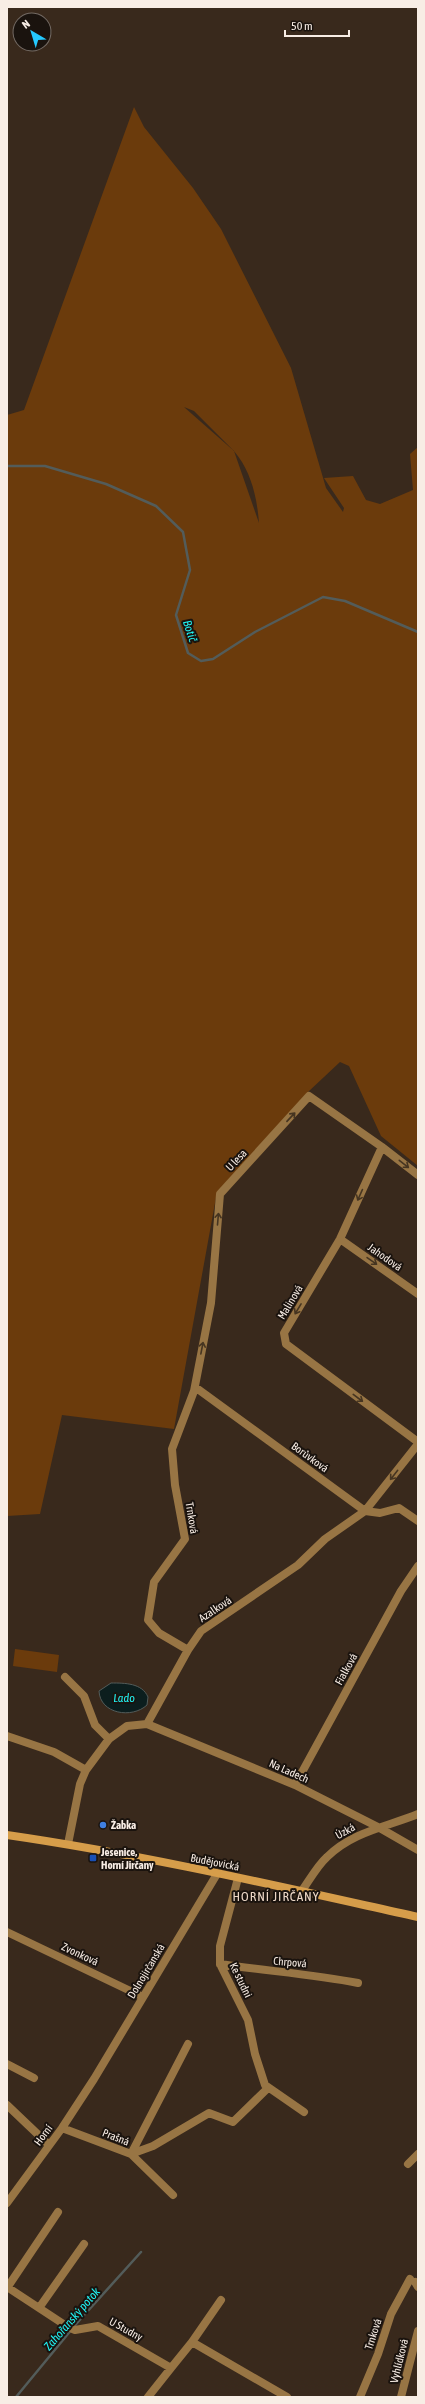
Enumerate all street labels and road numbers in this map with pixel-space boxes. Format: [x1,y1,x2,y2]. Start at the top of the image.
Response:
street label: U lesa [223,1147,249,1173]
street label: Jahodová [366,1241,404,1273]
street label: Malinová [275,1283,305,1321]
street label: Borůvková [289,1440,331,1474]
street label: Trnková [184,1501,200,1535]
street label: Azalková [196,1594,234,1624]
street label: Fialková [332,1651,360,1687]
street label: Na Ladech [267,1757,311,1785]
street label: Úzká [333,1821,357,1841]
street label: Budějovická [190,1851,240,1873]
street label: Zvonková [60,1940,100,1968]
street label: Dolnojirčanská [125,1942,167,2000]
street label: Chrpová [273,1955,307,1969]
street label: Ke studni [227,1961,255,1999]
street label: Horní [31,2122,55,2148]
street label: Prašná [101,2126,131,2148]
street label: U Studny [107,2315,145,2343]
street label: Trnková [362,2317,384,2351]
street label: Vyhlídková [388,2338,410,2384]

